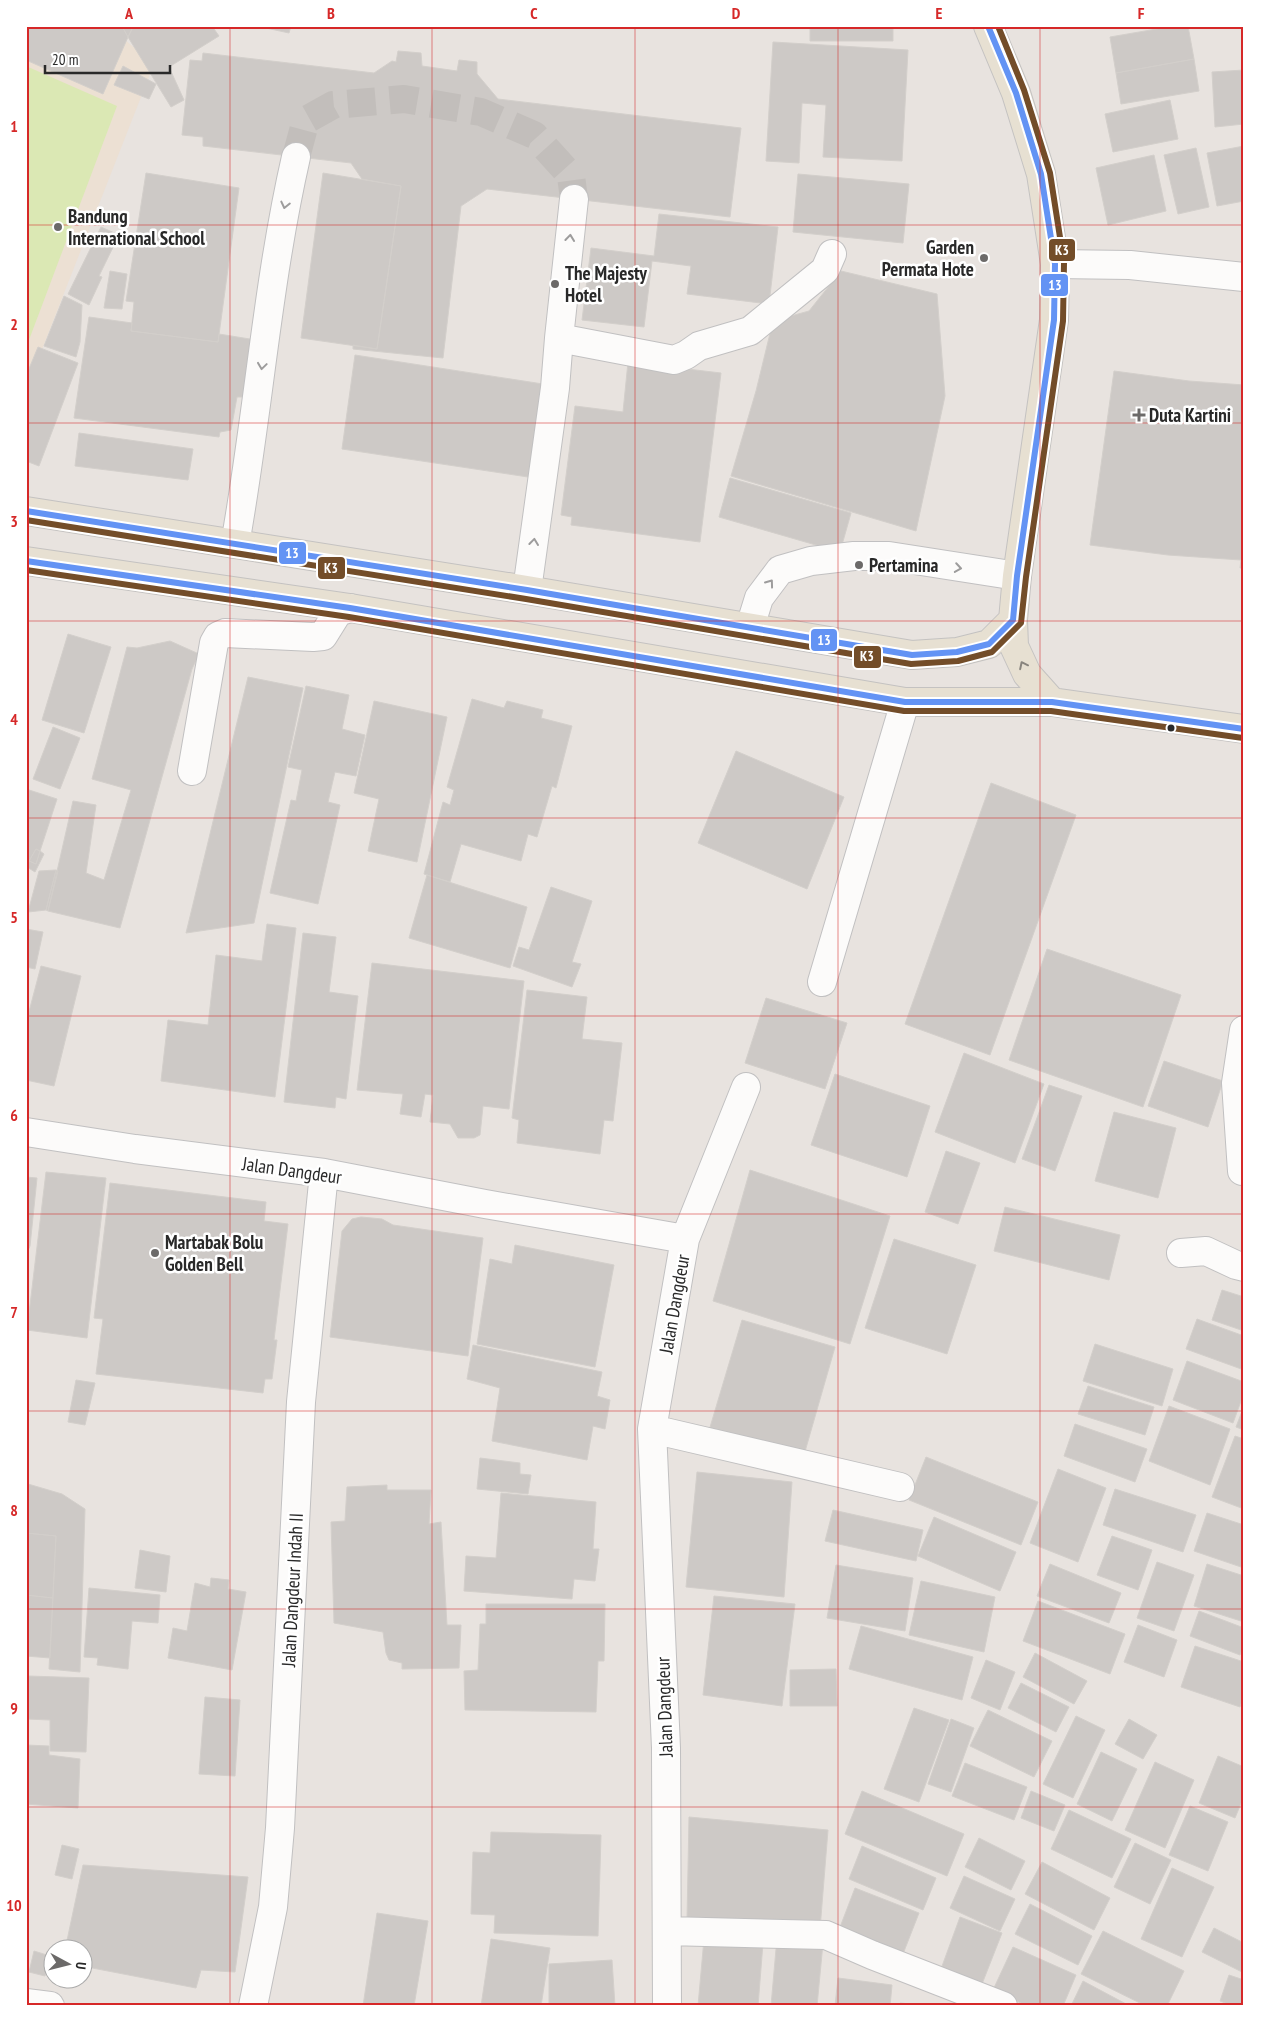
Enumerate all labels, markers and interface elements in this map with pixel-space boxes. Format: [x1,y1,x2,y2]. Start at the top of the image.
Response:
text: A [124,3,134,23]
text: B [327,3,335,23]
text: C [530,3,538,23]
text: D [732,3,741,23]
text: E [936,3,943,23]
text: F [1138,3,1145,23]
scale bar [45,42,170,74]
text: 20 m [52,50,78,69]
text: 1 [10,116,18,136]
one-way arrow [280,200,291,209]
place label: Bandung International School [68,204,205,250]
marker: Bandung International School [52,221,64,233]
one-way arrow [564,233,575,241]
place label: Garden Permata Hote [882,235,974,281]
line badge: K3 [1048,238,1076,262]
text: K3 [1055,241,1069,259]
marker: Garden Permata Hote [978,252,990,264]
place label: The Majesty Hotel [565,261,647,307]
line badge: 13 [1040,273,1069,297]
text: 13 [1048,276,1062,294]
marker: The Majesty Hotel [549,278,561,290]
text: 2 [10,314,18,334]
one-way arrow [257,362,268,370]
place label: Duta Kartini [1149,403,1231,427]
marker: Duta Kartini [1133,409,1145,421]
text: 3 [10,511,18,531]
one-way arrow [528,537,538,546]
line badge: 13 [278,541,307,565]
text: 13 [285,544,299,562]
place label: Pertamina [869,553,938,577]
line badge: K3 [317,556,346,580]
text: K3 [324,559,338,577]
marker: Pertamina [853,559,865,571]
one-way arrow [954,562,963,572]
one-way arrow [764,579,773,589]
line badge: 13 [810,628,838,652]
text: 13 [817,631,831,649]
line badge: K3 [853,645,882,669]
text: K3 [860,647,874,665]
one-way arrow [1020,662,1030,671]
text: 4 [10,709,18,729]
unlabelled marker [1166,723,1176,733]
text: 5 [10,907,18,927]
text: 6 [10,1105,18,1125]
street label: Jalan Dangdeur [240,1151,344,1189]
place label: Martabak Bolu Golden Bell [165,1230,263,1276]
marker: Martabak Bolu Golden Bell [149,1247,161,1259]
street label: Jalan Dangdeur [653,1252,695,1356]
text: 7 [10,1302,18,1322]
text: 8 [10,1500,18,1520]
street label: Jalan Dangdeur Indah II [276,1512,308,1669]
street label: Jalan Dangdeur [650,1656,678,1759]
text: 9 [10,1698,18,1718]
text: 10 [6,1895,22,1915]
north arrow [42,1940,92,1990]
text: U [72,1961,90,1970]

